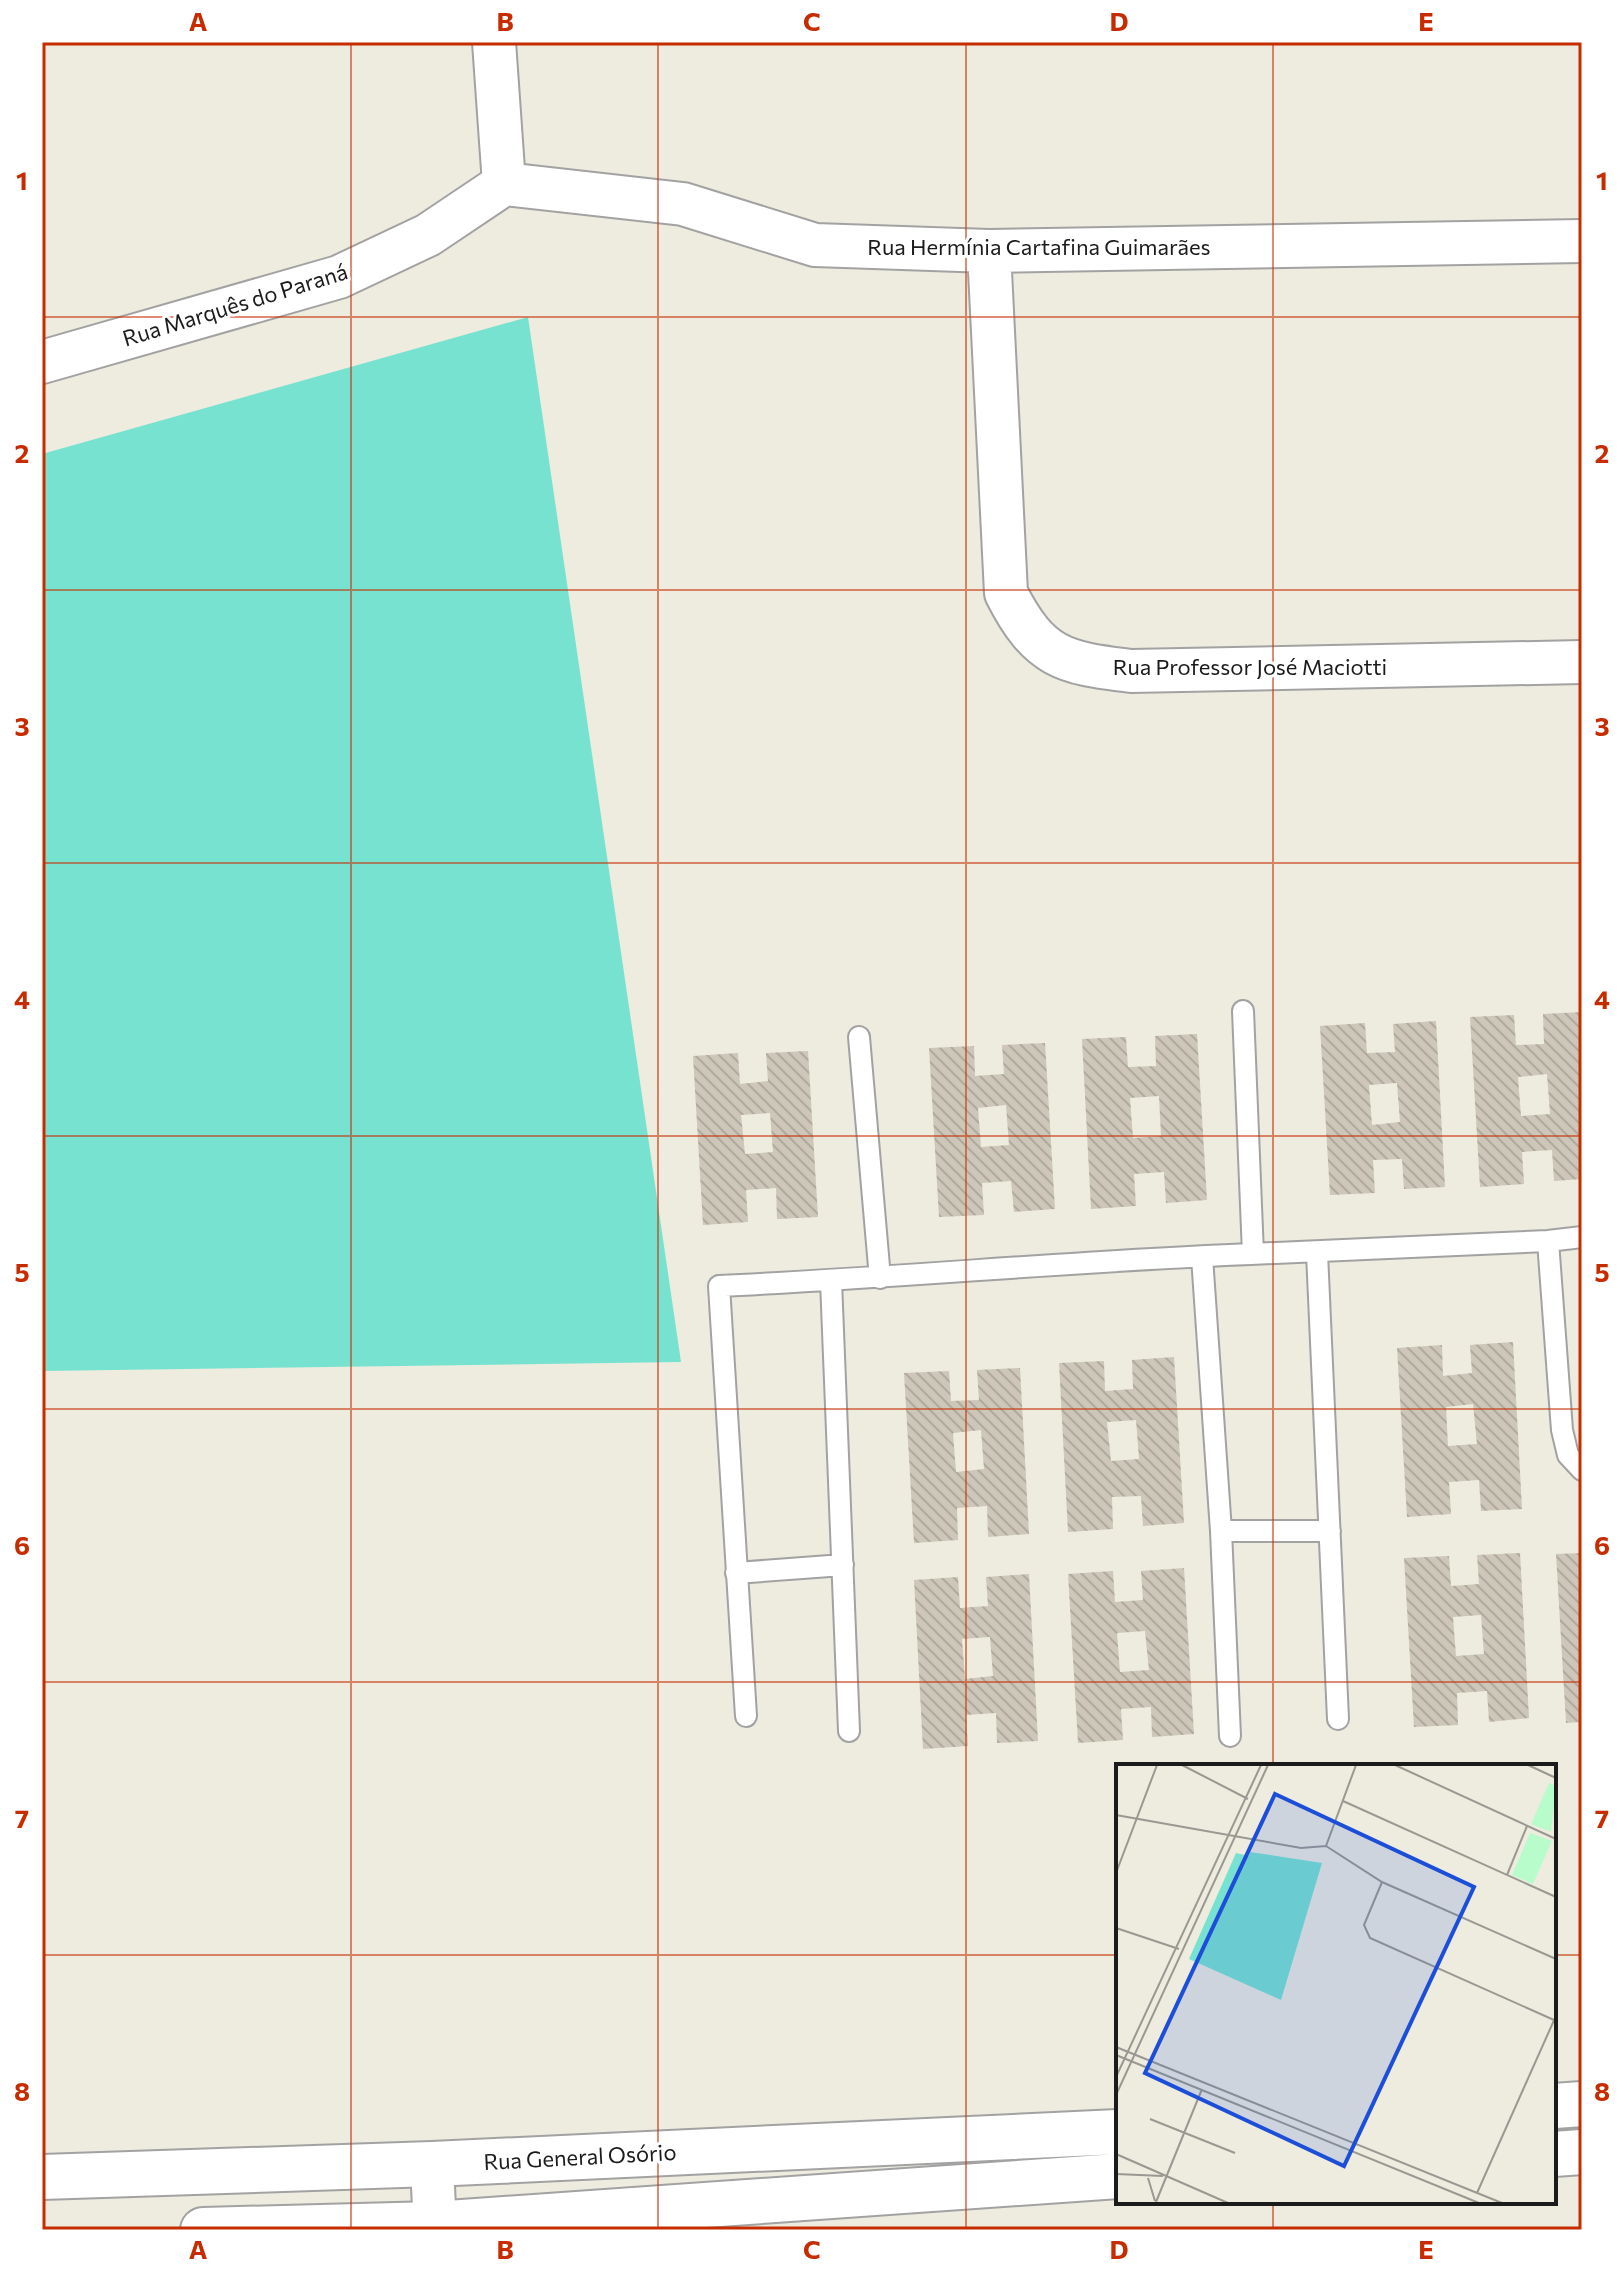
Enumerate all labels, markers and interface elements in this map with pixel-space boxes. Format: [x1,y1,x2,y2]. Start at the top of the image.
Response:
text: A [189,5,208,36]
text: B [496,5,514,36]
text: C [803,5,821,36]
text: D [1109,5,1129,36]
text: E [1418,5,1434,36]
text: 1 [16,164,28,195]
text: 1 [1596,164,1608,195]
street label: Rua Hermínia Cartafina Guimarães [867,233,1211,260]
street label: Rua Marquês do Paraná [119,257,351,352]
text: 2 [15,437,29,468]
text: 2 [1595,437,1609,468]
street label: Rua Professor José Maciotti [1113,653,1387,680]
text: 3 [14,710,30,741]
text: 3 [1594,710,1610,741]
text: 4 [14,983,30,1014]
text: 4 [1594,983,1610,1014]
text: 5 [14,1256,30,1287]
text: 5 [1594,1256,1610,1287]
text: 6 [14,1529,30,1560]
text: 6 [1594,1529,1610,1560]
inset map [1116,1764,1556,2204]
text: 7 [15,1802,29,1833]
text: 7 [1595,1802,1609,1833]
text: 8 [14,2075,30,2106]
text: 8 [1594,2075,1610,2106]
street label: Rua General Osório [483,2138,677,2175]
text: A [189,2233,208,2264]
text: B [496,2233,514,2264]
text: C [803,2233,821,2264]
text: D [1109,2233,1129,2264]
text: E [1418,2233,1434,2264]

